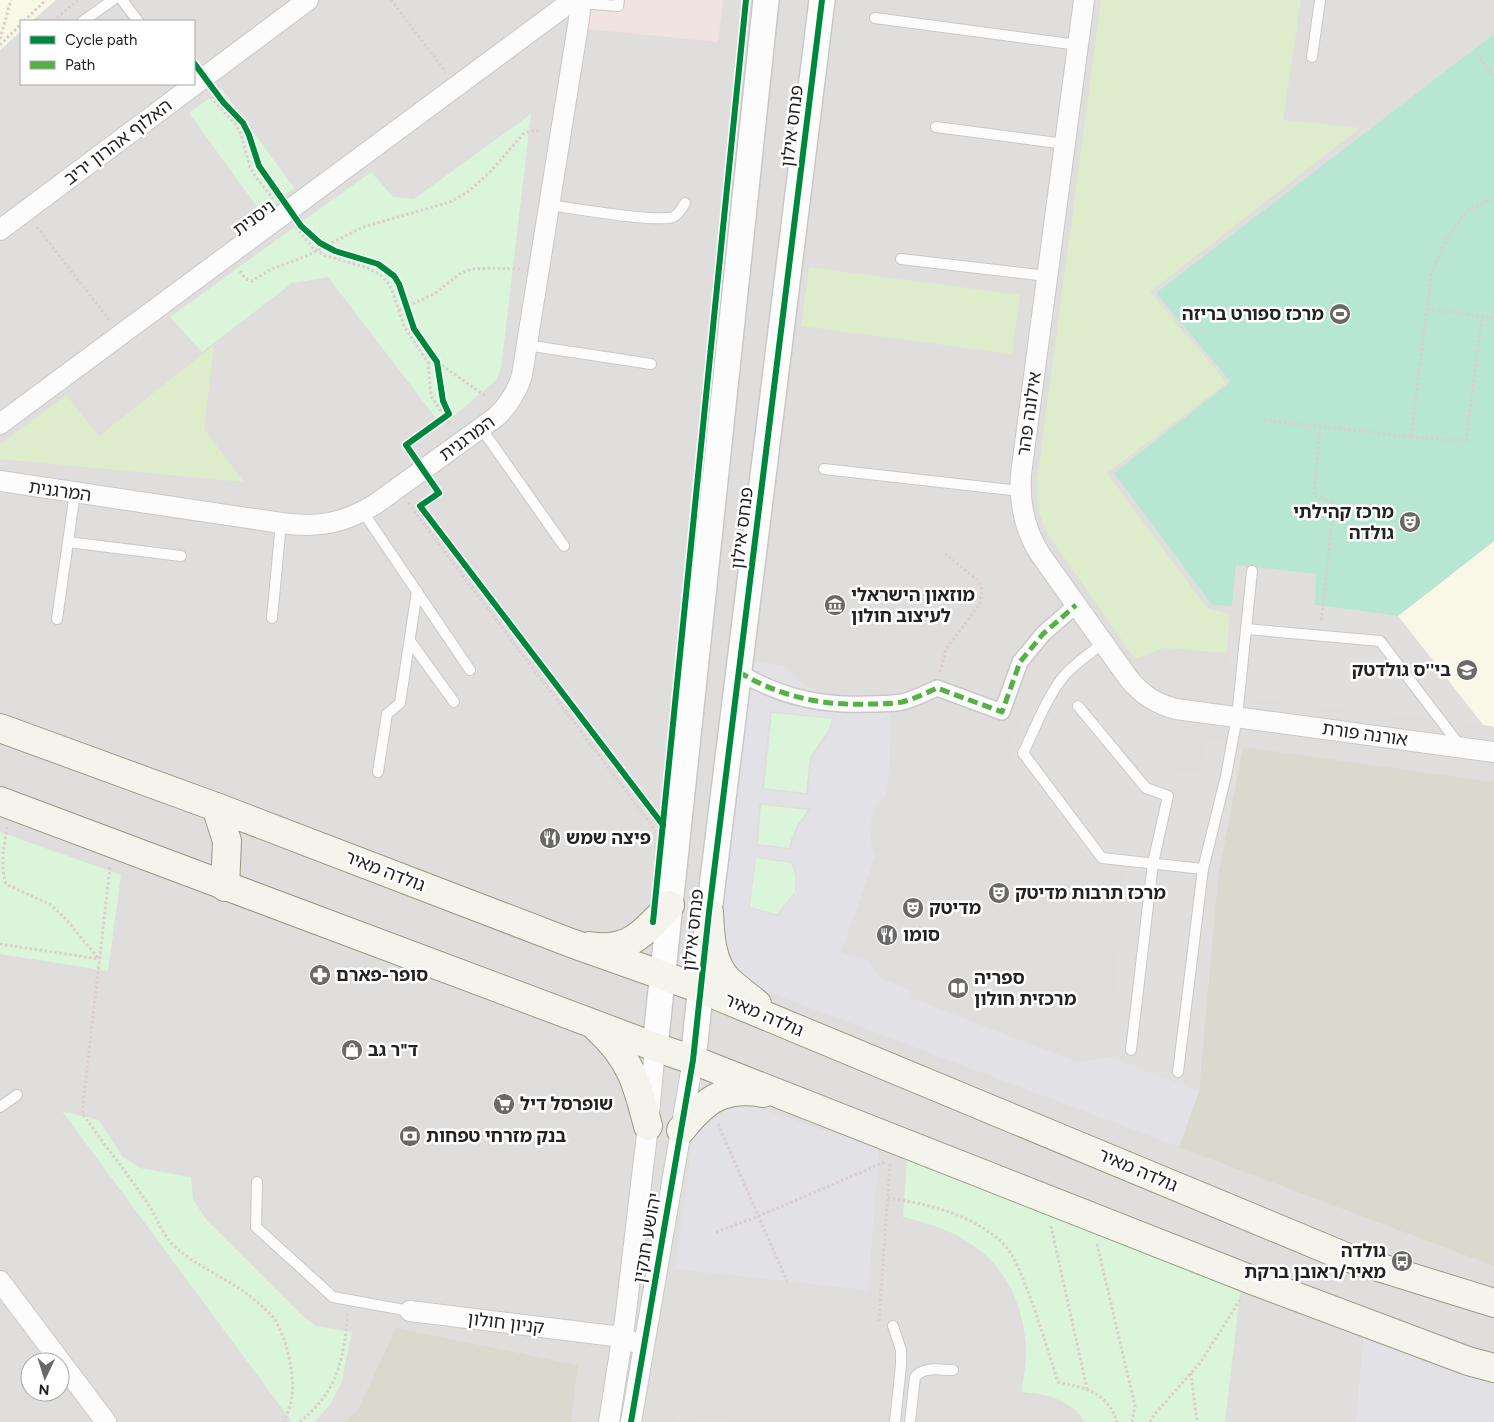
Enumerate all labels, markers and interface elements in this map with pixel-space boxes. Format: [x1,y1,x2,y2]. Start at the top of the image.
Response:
legend [20,20,195,85]
text: Cycle path [65,31,137,49]
text: Path [65,56,95,74]
street label: פנחס אילון [776,84,808,168]
street label: האלוף אהרון יריב [60,94,176,190]
street label: ניסנית [228,195,280,241]
sports icon: מרכז ספורט בריזה [1328,302,1352,326]
place label: מרכז ספורט בריזה [1182,303,1324,325]
street label: אילונה פהר [1012,370,1046,458]
street label: המרגנית [435,411,499,465]
street label: המרגנית [27,476,93,506]
street label: פנחס אילון [726,486,758,570]
place label: מרכז קהילתי גולדה [1293,501,1394,544]
theatre icon: מרכז קהילתי גולדה [1398,510,1422,534]
place label: מוזאון הישראלי לעיצוב חולון [851,584,975,627]
museum icon: מוזאון הישראלי לעיצוב חולון [823,593,847,617]
school or university icon: בי''ס גולדטק [1455,658,1479,682]
place label: בי''ס גולדטק [1352,659,1451,681]
street label: אורנה פורת [1321,717,1409,751]
restaurant icon: פיצה שמש [538,826,562,850]
place label: פיצה שמש [566,827,651,849]
street label: גולדה מאיר [342,846,428,896]
theatre icon: מרכז תרבות מדיטק [987,881,1011,905]
place label: מרכז תרבות מדיטק [1015,882,1166,904]
street label: פנחס אילון [678,888,708,972]
theatre icon: מדיטק [901,896,925,920]
place label: מדיטק [929,897,982,919]
restaurant icon: סומו [875,923,899,947]
place label: סומו [903,924,940,946]
pharmacy icon: סופר-פארם [308,963,332,987]
place label: סופר-פארם [336,964,428,986]
place label: ספריה מרכזית חולון [974,967,1077,1010]
library icon: ספריה מרכזית חולון [946,976,970,1000]
street label: גולדה מאיר [721,988,807,1042]
shop icon: ד"ר גב [340,1038,364,1062]
place label: ד"ר גב [368,1039,418,1061]
supermarket icon: שופרסל דיל [492,1092,516,1116]
place label: שופרסל דיל [520,1093,613,1115]
bank icon: בנק מזרחי טפחות [398,1124,422,1148]
place label: בנק מזרחי טפחות [426,1125,566,1147]
street label: גולדה מאיר [1095,1143,1181,1197]
street label: יהושע חנקין [628,1191,666,1285]
place label: גולדה מאיר/ראובן ברקת [1244,1240,1386,1283]
bus stop icon: גולדה מאיר/ראובן ברקת [1390,1249,1414,1273]
street label: קניון חולון [466,1307,546,1339]
north arrow [20,1352,70,1402]
text: N [38,1381,50,1398]

